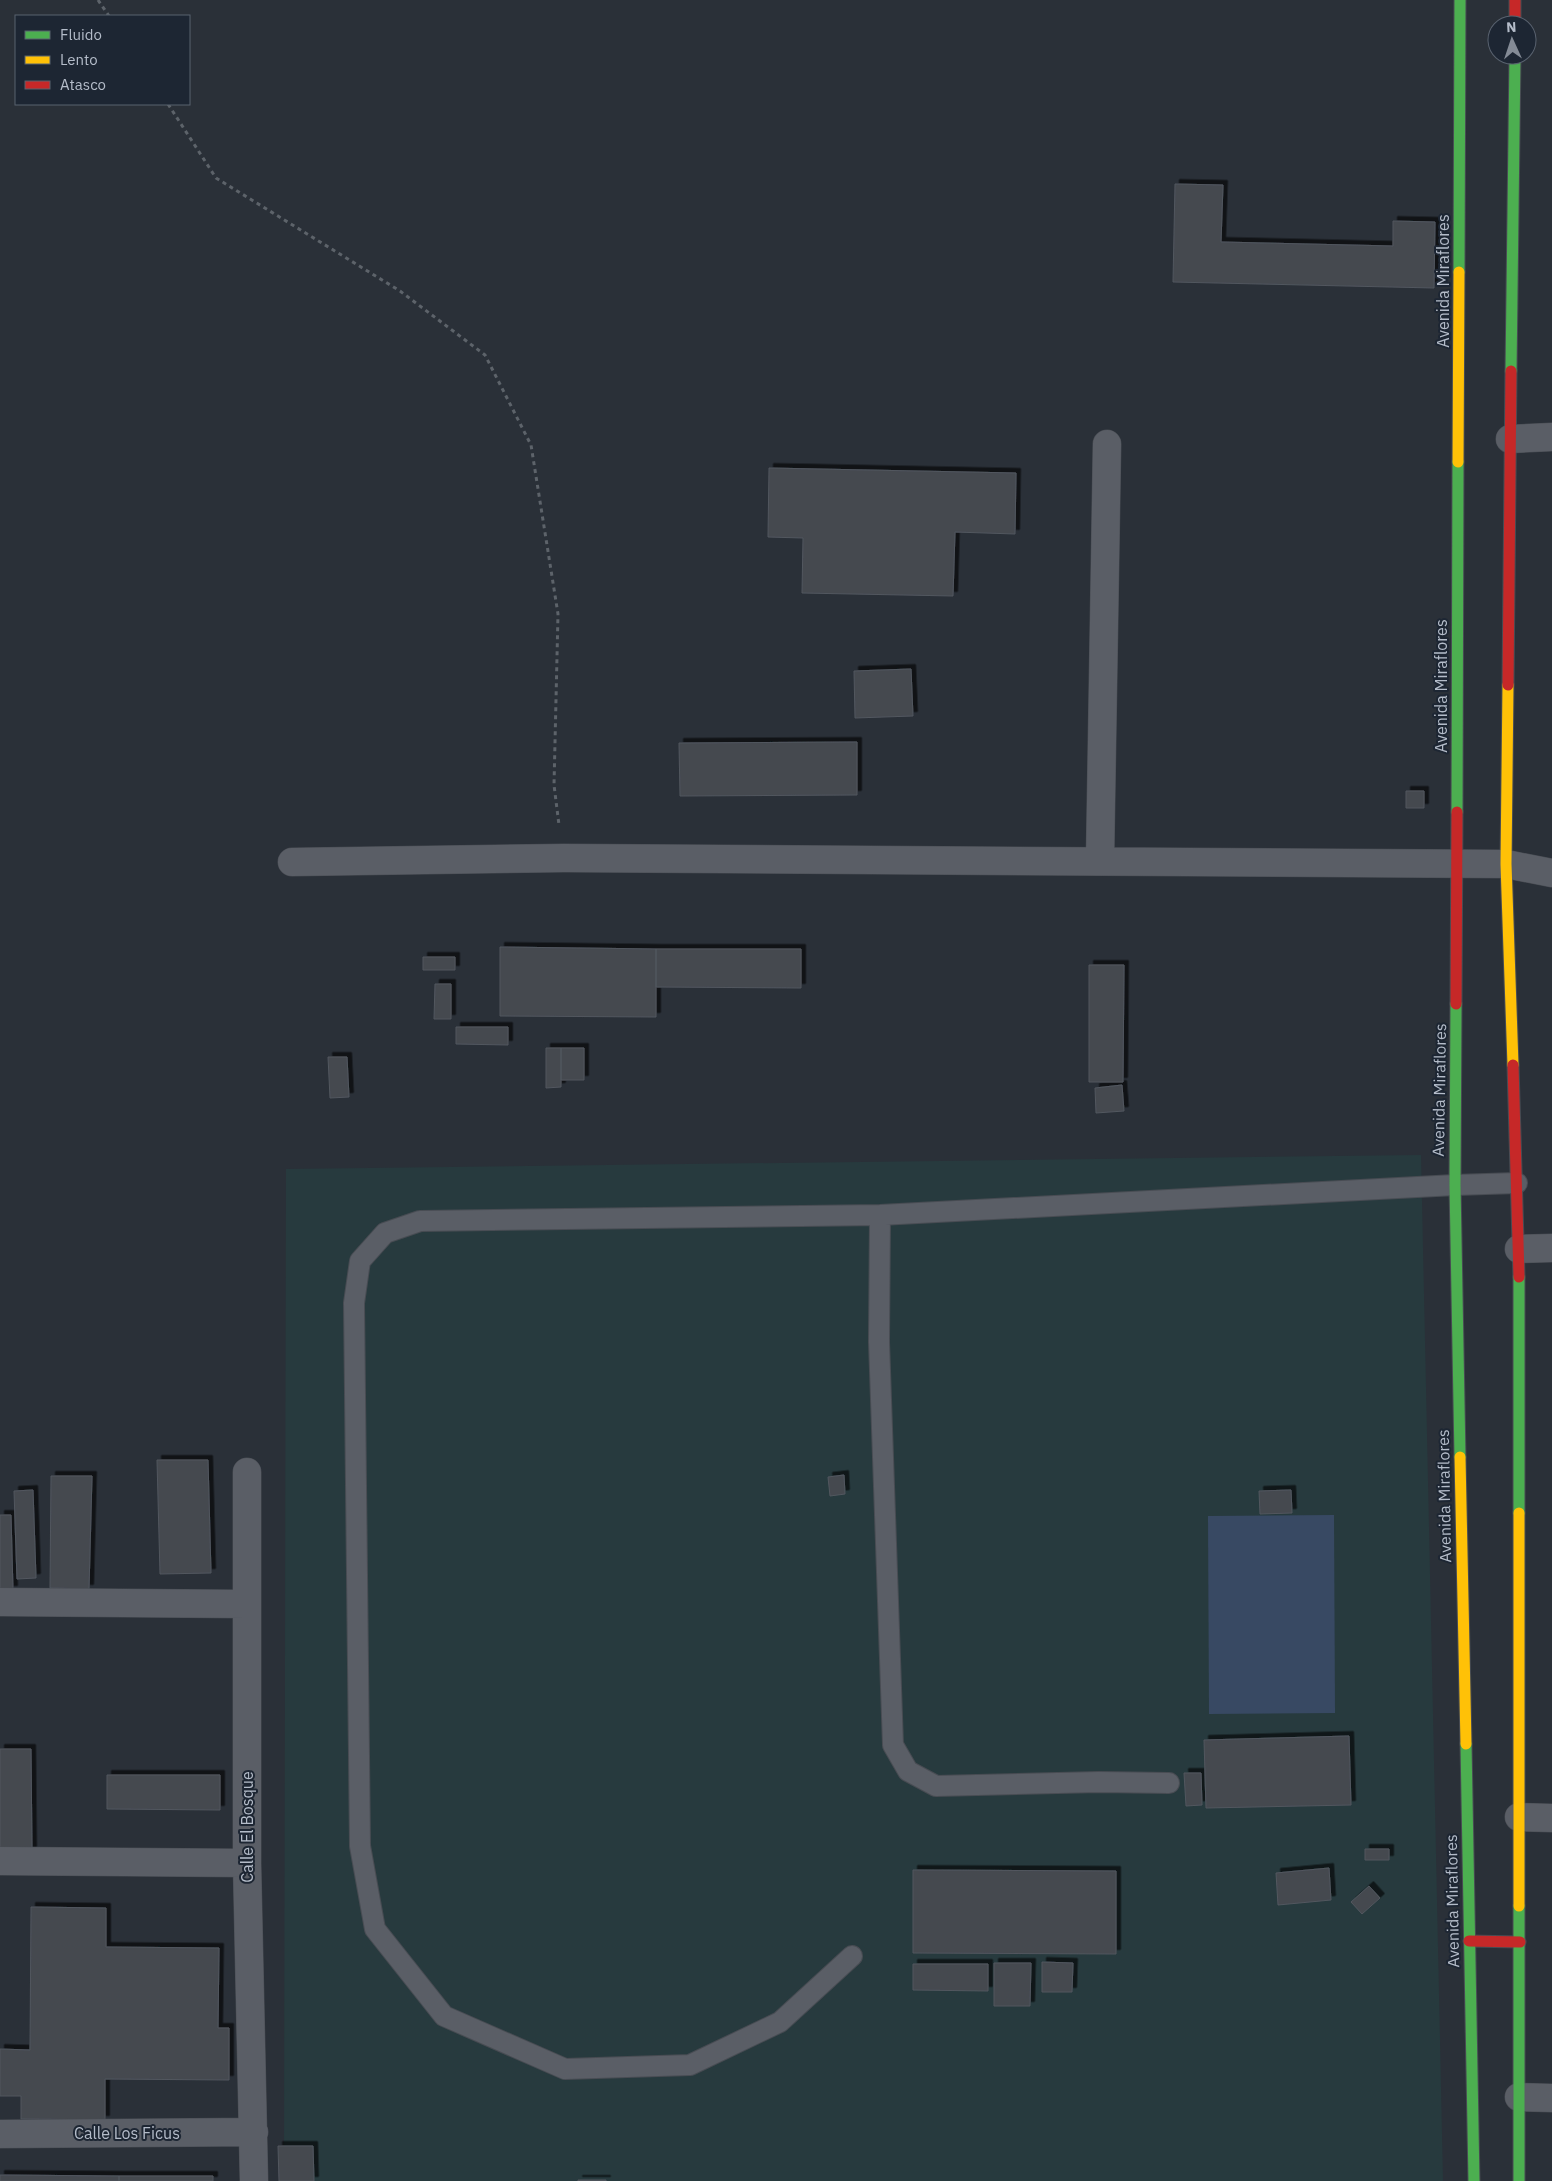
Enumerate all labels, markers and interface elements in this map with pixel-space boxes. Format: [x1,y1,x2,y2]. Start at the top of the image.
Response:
legend [15,15,190,105]
north arrow [1487,15,1537,65]
text: N [1506,18,1517,36]
text: Fluido [60,25,102,44]
text: Lento [60,50,98,69]
text: Atasco [60,75,106,94]
street label: Avenida Miraflores [1433,214,1453,348]
street label: Avenida Miraflores [1431,619,1451,753]
street label: Avenida Miraflores [1428,1023,1450,1157]
street label: Avenida Miraflores [1433,1429,1455,1563]
street label: Calle El Bosque [237,1771,257,1883]
street label: Avenida Miraflores [1441,1834,1463,1968]
street label: Calle Los Ficus [74,2123,180,2143]

